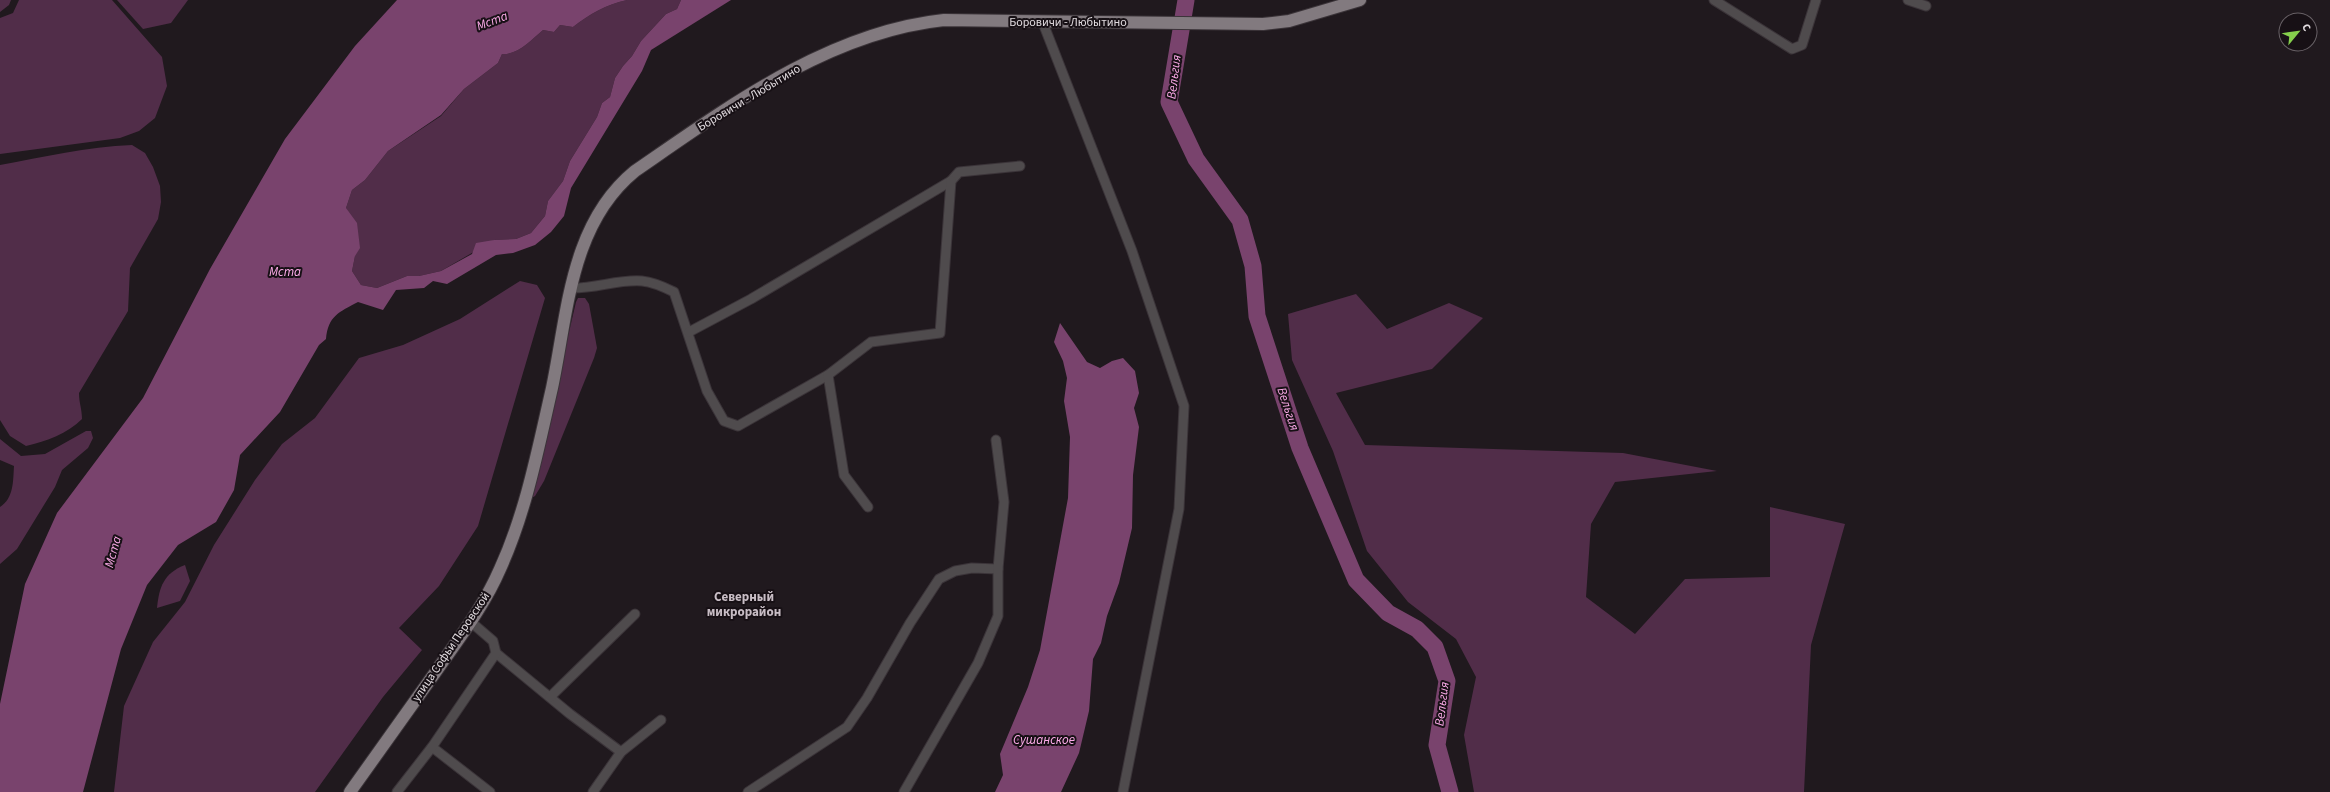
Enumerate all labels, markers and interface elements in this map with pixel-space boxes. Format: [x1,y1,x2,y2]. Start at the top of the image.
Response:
water label: Мста [474,7,510,35]
north arrow [2278,12,2318,52]
street label: Боровичи - Любытино [1009,14,1127,31]
text: С [2298,21,2315,34]
water label: Вельгия [1162,54,1186,100]
street label: Боровичи - Любытино [694,60,804,136]
water label: Мста [269,263,301,281]
water label: Вельгия [1273,385,1303,433]
water label: Мста [100,534,126,570]
district label: Северный микрорайон [707,588,781,621]
street label: улица Софьи Перовской [408,589,494,705]
water label: Вельгия [1430,681,1454,727]
water label: Сушанское [1013,731,1075,749]

